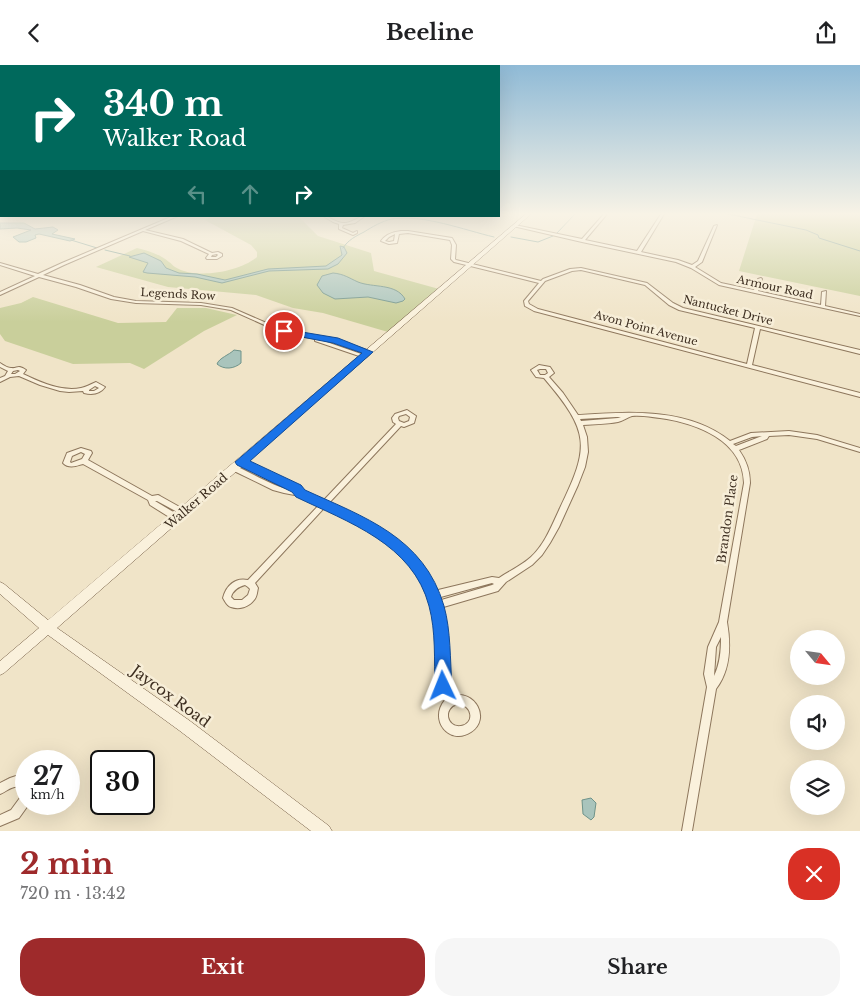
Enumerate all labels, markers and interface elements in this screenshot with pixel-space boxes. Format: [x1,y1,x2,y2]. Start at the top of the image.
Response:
icon: back [20,19,48,47]
text: Beeline [386,19,474,46]
icon: share [812,19,840,47]
text: 340 m [103,82,223,125]
icon: right [20,85,85,150]
text: Walker Road [103,125,246,152]
icon: left [183,180,211,208]
icon: ahead [236,180,264,208]
icon: right [289,180,317,208]
street label: Armour Road [735,272,815,302]
street label: Legends Row [140,285,217,303]
street label: Nantucket Drive [682,292,774,328]
street label: Avon Point Avenue [592,307,699,349]
pin [263,310,305,352]
icon: arrive [270,317,298,345]
street label: Walker Road [161,470,230,533]
street label: Brandon Place [713,473,741,564]
north arrow [790,630,845,685]
map controls [790,630,845,815]
position arrow [416,659,468,711]
street label: Jaycox Road [126,660,214,731]
button: sound [790,695,845,750]
speed limit sign: 30 [90,750,155,815]
button: layers [790,760,845,815]
text: 27 [33,761,62,792]
text: km/h [30,787,65,802]
text: 2 min [20,845,113,882]
button: close [788,848,840,900]
text: 720 m · 13:42 [20,883,126,903]
button: Exit [20,938,425,996]
button: Share [435,938,840,996]

